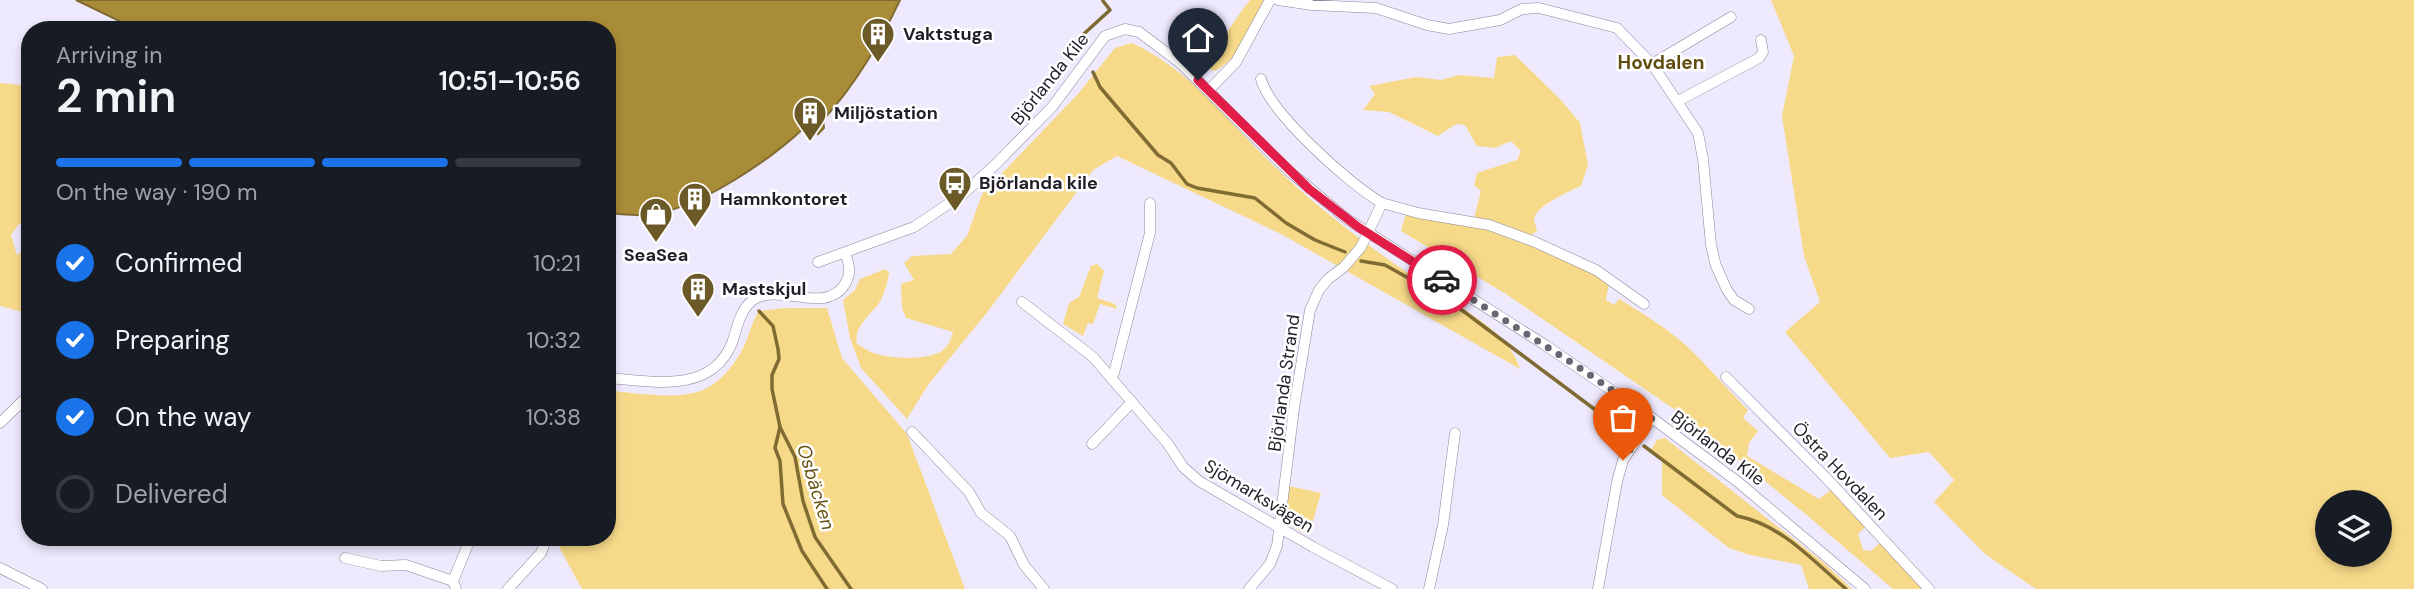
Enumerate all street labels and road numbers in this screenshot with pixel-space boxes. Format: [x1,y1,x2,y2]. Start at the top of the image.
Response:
street label: Björlanda Kile [1006,28,1094,130]
street label: Björlanda Strand [1263,313,1305,453]
street label: Björlanda Kile [1666,405,1770,491]
street label: Östra Hovdalen [1787,417,1893,525]
street label: Sjömarksvägen [1200,454,1318,538]

